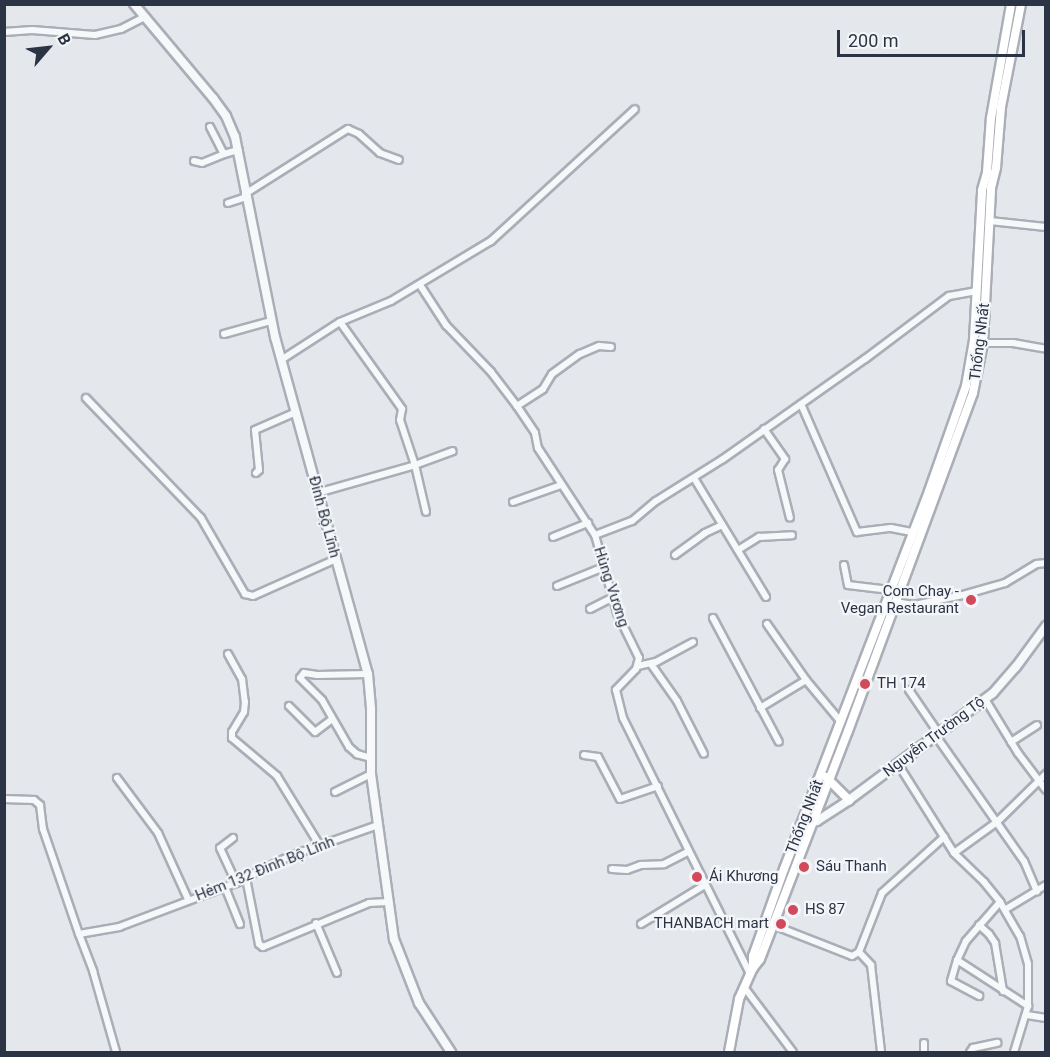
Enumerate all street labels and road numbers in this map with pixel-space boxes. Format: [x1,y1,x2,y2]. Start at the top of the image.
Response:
street label: Thống Nhất [966,302,994,382]
street label: Đinh Bộ Lĩnh [304,474,344,560]
street label: Hùng Vương [590,545,632,629]
street label: Nguyễn Trường Tộ [880,693,988,781]
street label: Thống Nhất [783,777,827,857]
street label: Hẻm 132 Đinh Bộ Lĩnh [193,833,337,905]

